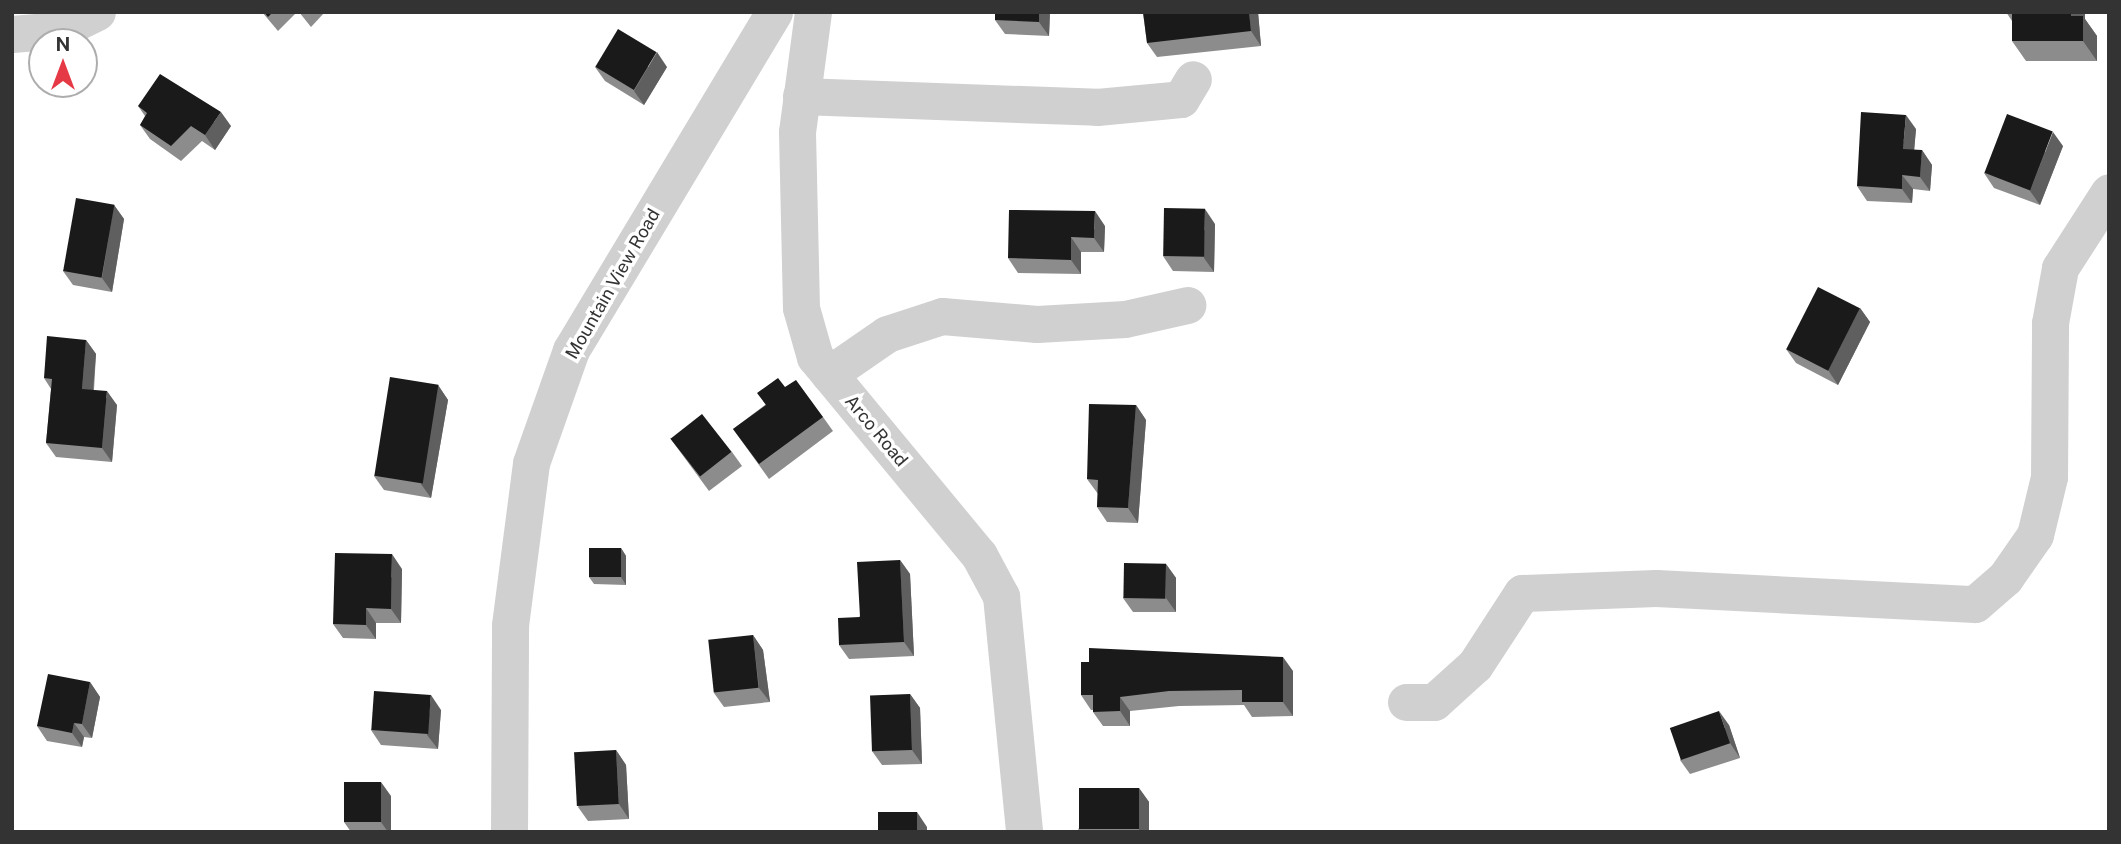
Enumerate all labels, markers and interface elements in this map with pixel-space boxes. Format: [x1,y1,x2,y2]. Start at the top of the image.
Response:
north arrow [28,28,98,98]
text: N [56,33,70,55]
street label: Mountain View Road [561,205,665,363]
street label: Arco Road [840,391,912,471]

